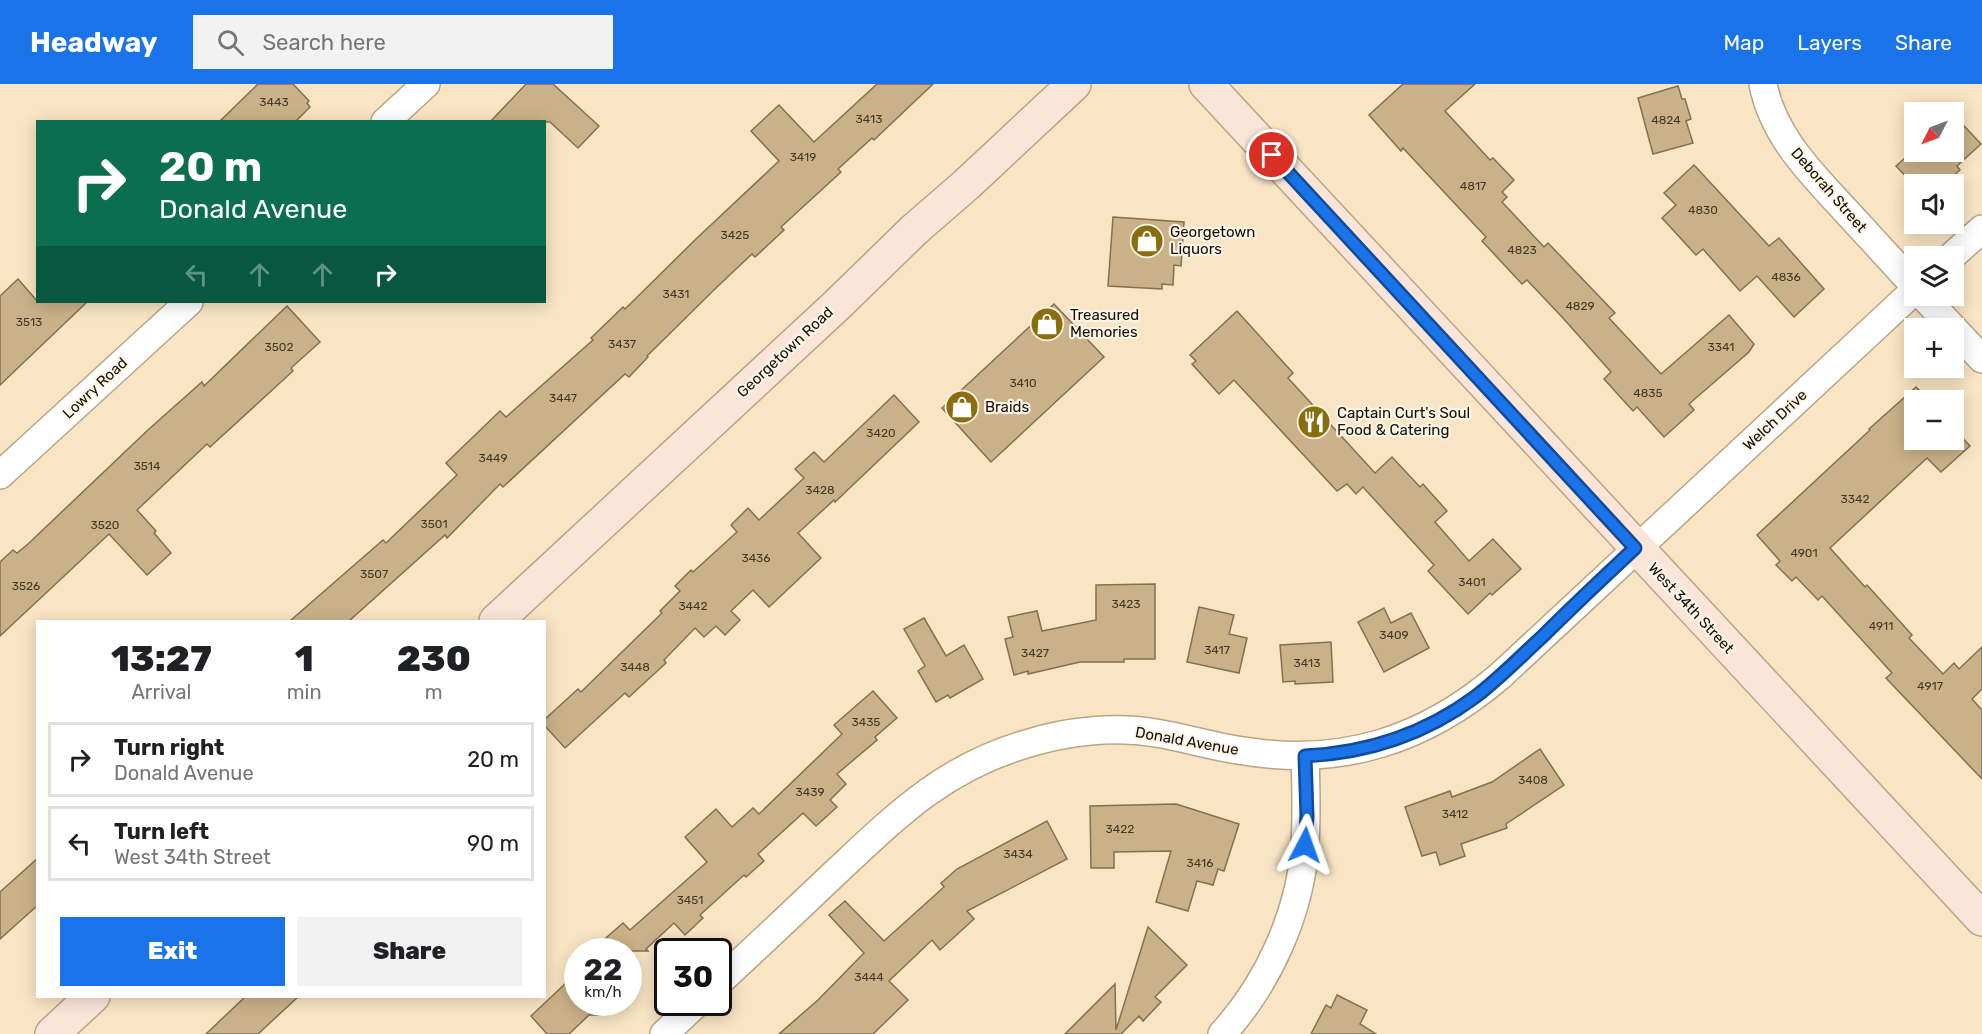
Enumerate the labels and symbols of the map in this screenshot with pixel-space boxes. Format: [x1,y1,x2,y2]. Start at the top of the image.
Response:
house number: 3443 [259,95,289,109]
north arrow [1904,102,1964,162]
house number: 3413 [856,112,882,126]
house number: 4824 [1651,113,1681,127]
pin [1246,129,1297,180]
street label: Deborah Street [1787,144,1871,236]
house number: 3419 [790,150,816,164]
house number: 4817 [1460,179,1486,193]
house number: 4830 [1688,203,1718,217]
shop icon: Georgetown Liquors [1129,223,1165,259]
place label: Georgetown Liquors [1170,223,1255,258]
house number: 3425 [721,228,749,242]
house number: 4823 [1507,243,1537,257]
house number: 4836 [1771,270,1801,284]
house number: 3431 [663,287,689,301]
house number: 4829 [1565,299,1595,313]
street label: Georgetown Road [733,303,837,401]
shop icon: Treasured Memories [1029,306,1065,342]
place label: Treasured Memories [1070,306,1139,341]
house number: 3513 [16,315,42,329]
house number: 3437 [608,337,636,351]
house number: 3502 [264,340,294,354]
house number: 3341 [1708,340,1734,354]
street label: Lowry Road [59,354,131,422]
house number: 3410 [1009,376,1037,390]
house number: 4835 [1633,386,1663,400]
street label: Welch Drive [1739,386,1811,454]
shop icon: Braids [944,389,980,425]
house number: 3447 [549,391,577,405]
place label: Braids [985,398,1029,416]
restaurant icon: Captain Curt's Soul Food & Catering [1296,404,1332,440]
place label: Captain Curt's Soul Food & Catering [1337,404,1470,439]
house number: 3420 [866,426,896,440]
house number: 3449 [478,451,508,465]
house number: 3514 [134,459,161,473]
house number: 3428 [805,483,835,497]
house number: 3342 [1841,492,1869,506]
house number: 3501 [420,517,448,531]
house number: 3520 [90,518,120,532]
house number: 4901 [1790,546,1818,560]
house number: 3436 [741,551,771,565]
street label: West 34th Street [1644,559,1738,657]
house number: 3507 [360,567,388,581]
house number: 3401 [1458,575,1486,589]
house number: 3526 [12,579,40,593]
house number: 3423 [1112,597,1140,611]
house number: 3442 [678,599,708,613]
house number: 4911 [1869,619,1893,633]
house number: 3409 [1379,628,1409,642]
house number: 3417 [1204,643,1230,657]
house number: 3427 [1021,646,1049,660]
house number: 3413 [1294,656,1320,670]
house number: 3448 [620,660,650,674]
house number: 4917 [1917,679,1943,693]
house number: 3435 [851,715,881,729]
street label: Donald Avenue [1134,723,1240,759]
house number: 3408 [1518,773,1548,787]
house number: 3439 [796,785,825,799]
house number: 3412 [1442,807,1468,821]
position arrow [1273,813,1337,877]
house number: 3422 [1106,822,1134,836]
house number: 3434 [1003,847,1033,861]
house number: 3416 [1187,856,1213,870]
house number: 3451 [677,893,703,907]
speed limit sign: 30 [654,938,732,1016]
house number: 3444 [854,970,884,984]

